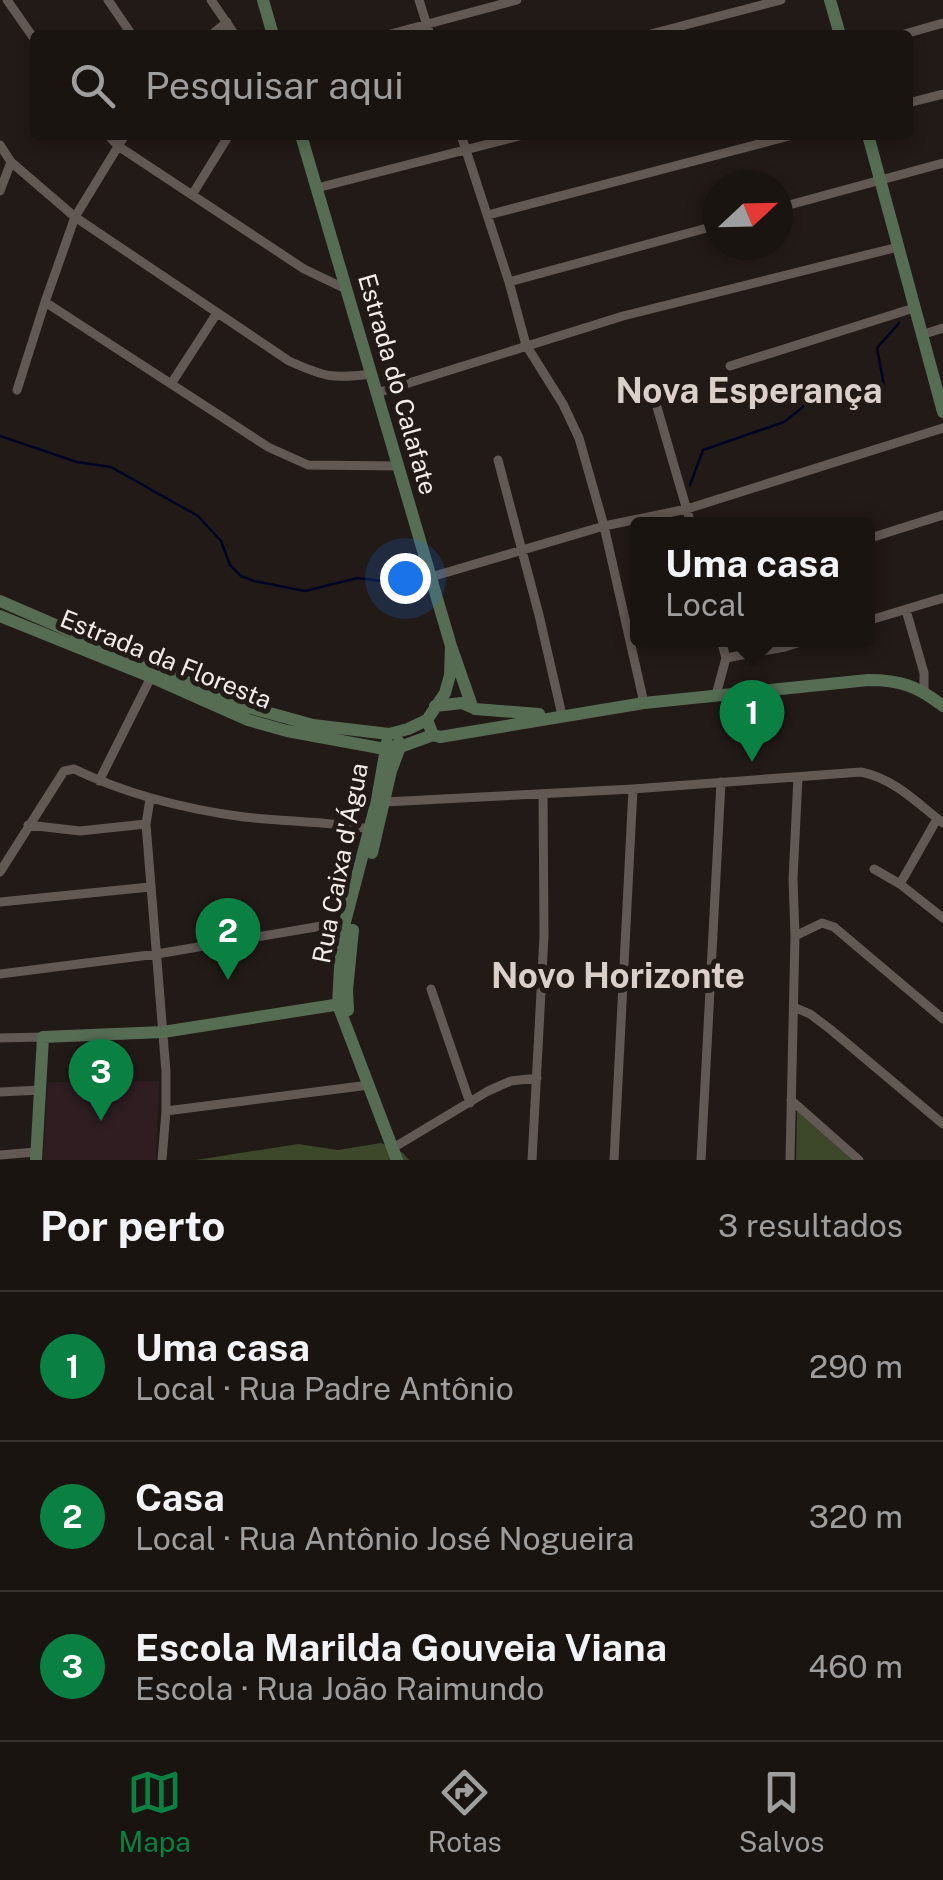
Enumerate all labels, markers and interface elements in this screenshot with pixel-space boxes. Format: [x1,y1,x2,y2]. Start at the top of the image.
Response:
search box [30,30,913,140]
icon: search [65,58,120,113]
text: Pesquisar aqui [145,63,404,108]
north arrow [703,170,793,260]
street label: Estrada do Calafate [352,270,444,498]
district label: Nova Esperança [615,370,883,411]
popup [630,517,875,647]
text: Uma casa [665,541,840,586]
your location [380,553,431,604]
text: Local [665,586,746,623]
street label: Estrada da Floresta [56,603,276,715]
pin: 1 [720,680,784,762]
street label: Rua Caixa d'Água [306,760,374,966]
pin: 2 [196,898,260,980]
district label: Novo Horizonte [491,955,745,996]
pin: 3 [68,1038,134,1121]
text: Por perto [40,1201,225,1250]
text: 3 resultados [718,1207,903,1244]
text: Uma casa [135,1325,310,1370]
text: 1 [66,1348,79,1385]
text: 290 m [809,1348,903,1385]
text: Local · Rua Padre Antônio [135,1370,514,1407]
text: Casa [135,1475,225,1520]
text: 2 [62,1498,83,1535]
text: 320 m [809,1498,903,1535]
text: Local · Rua Antônio José Nogueira [135,1520,634,1557]
text: Escola Marilda Gouveia Viana [135,1625,667,1670]
text: 3 [62,1648,83,1685]
text: 460 m [808,1648,903,1685]
text: Escola · Rua João Raimundo [135,1670,544,1707]
tab: Mapa [119,1765,191,1858]
tab: Rotas [428,1765,502,1858]
tab: Salvos [739,1765,824,1858]

